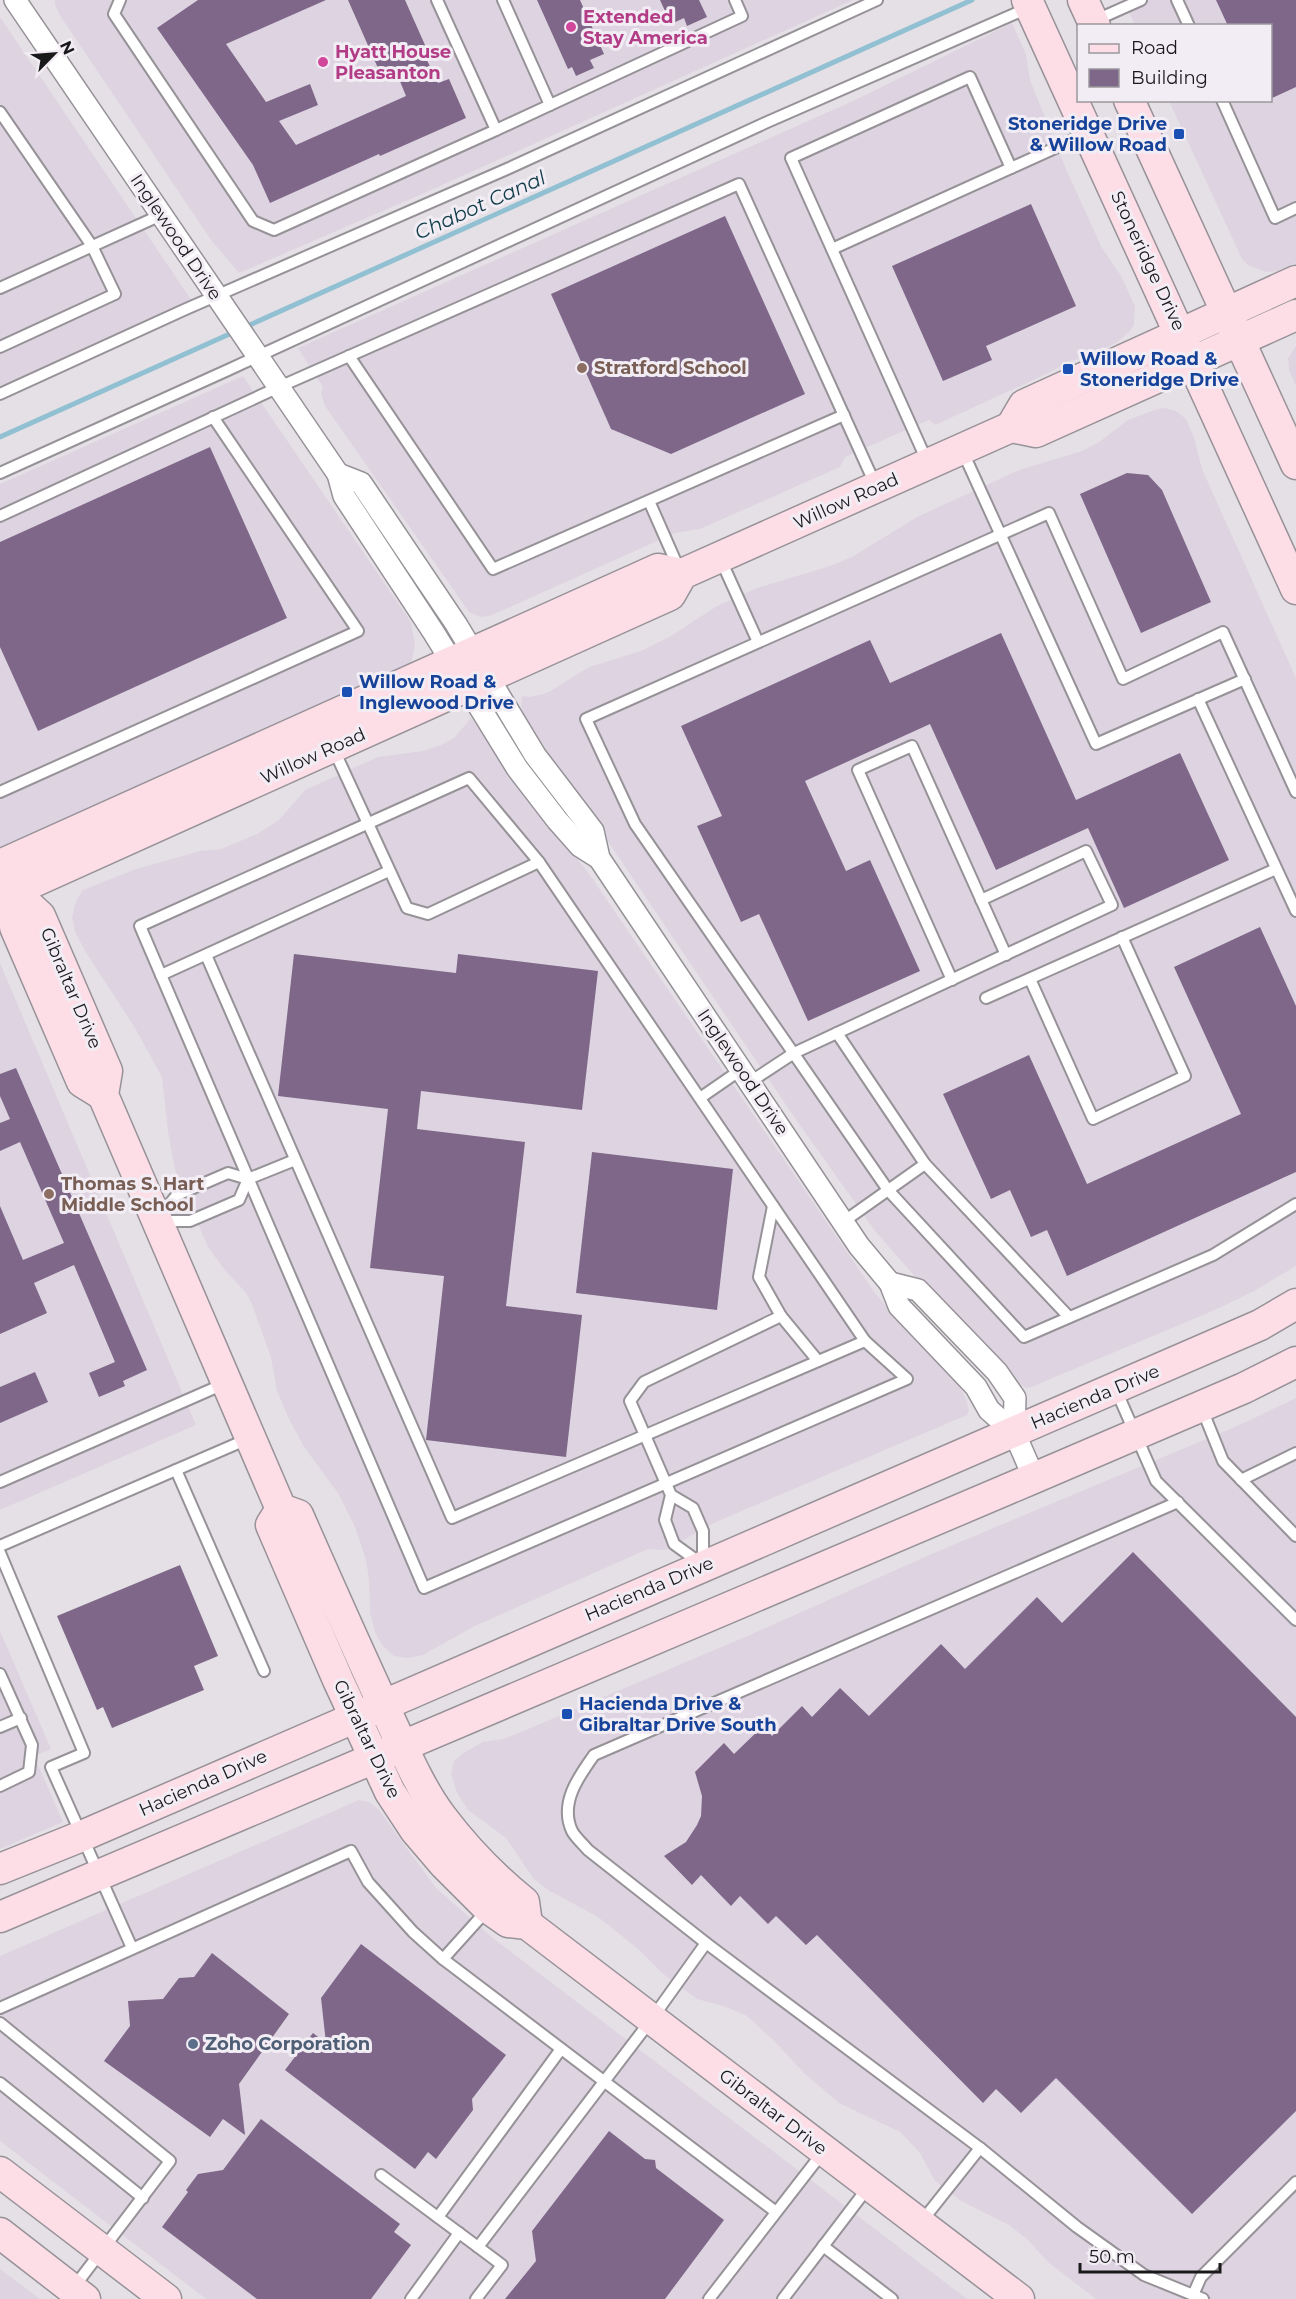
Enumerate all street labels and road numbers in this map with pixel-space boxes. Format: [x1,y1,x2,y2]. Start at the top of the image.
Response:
street label: Inglewood Drive [126,170,226,304]
street label: Stoneridge Drive [1106,188,1190,334]
street label: Willow Road [790,468,902,534]
street label: Willow Road [257,723,369,789]
street label: Gibraltar Drive [36,924,106,1052]
street label: Inglewood Drive [693,1005,793,1139]
street label: Hacienda Drive [1027,1360,1163,1434]
street label: Hacienda Drive [581,1552,717,1626]
street label: Gibraltar Drive [329,1676,405,1802]
street label: Hacienda Drive [136,1745,271,1821]
street label: Gibraltar Drive [715,2064,831,2160]

